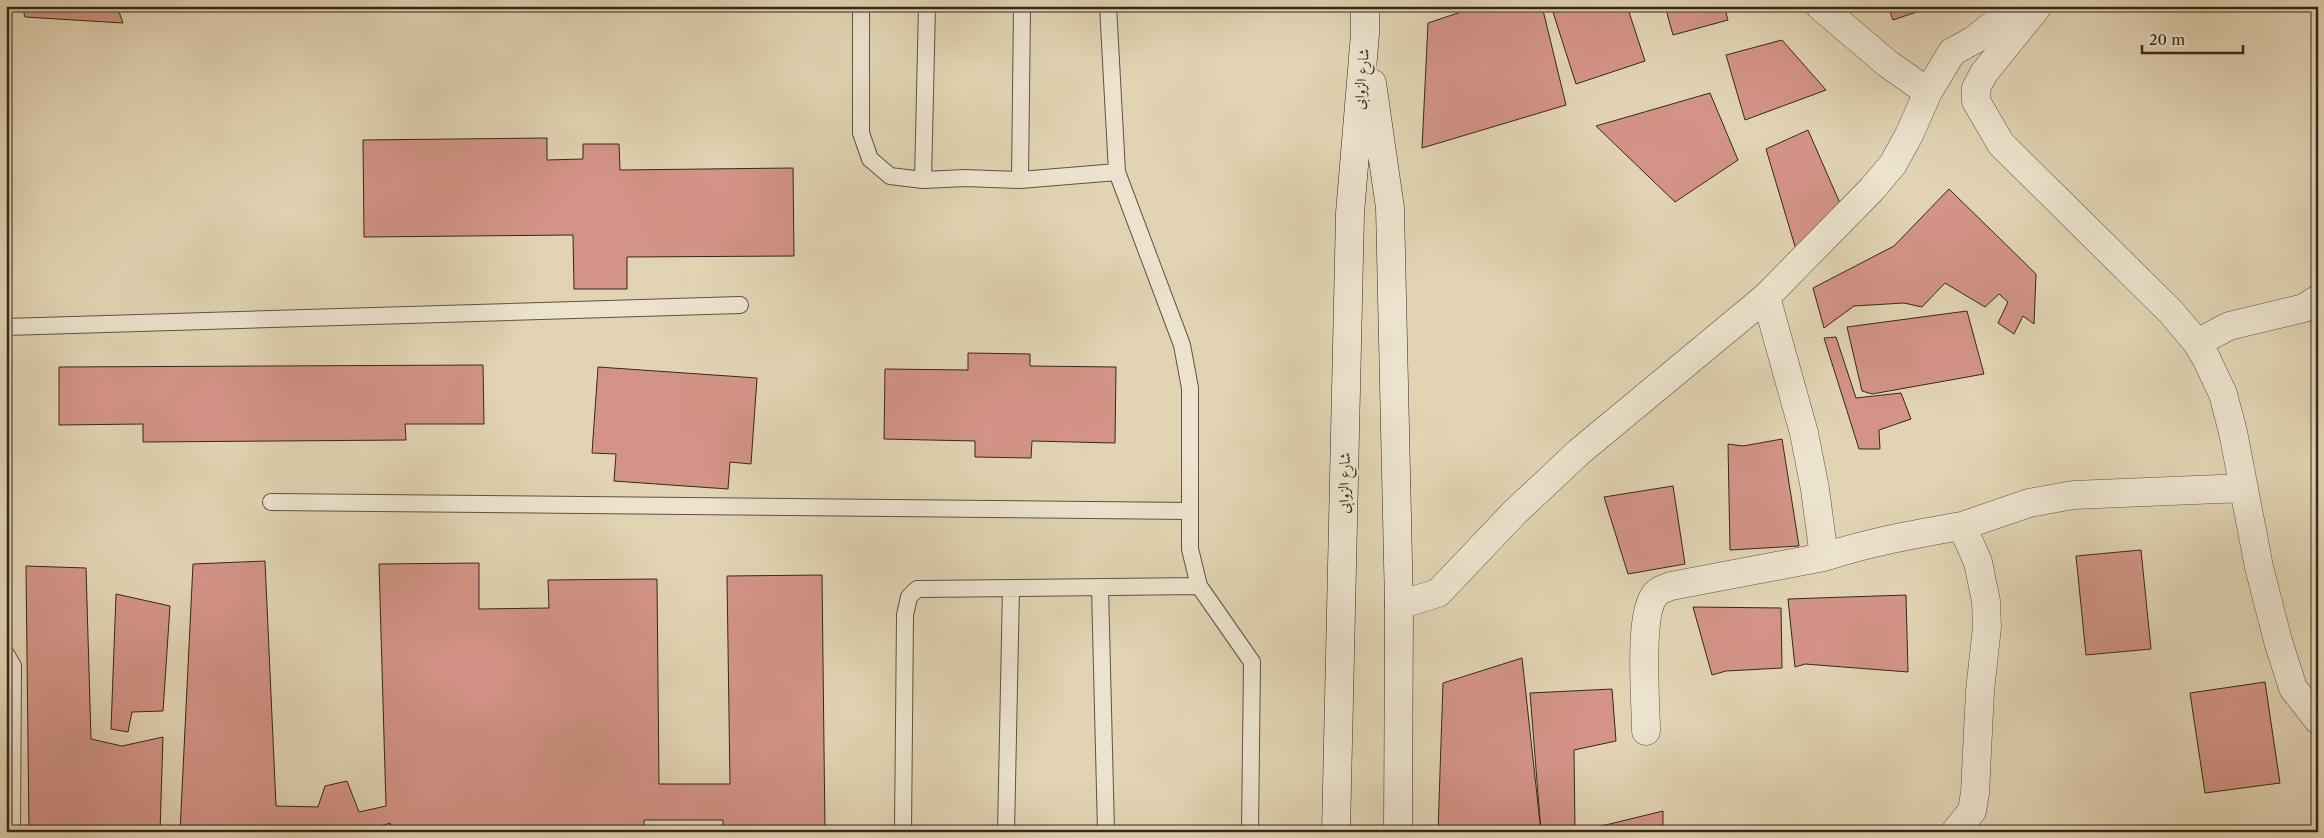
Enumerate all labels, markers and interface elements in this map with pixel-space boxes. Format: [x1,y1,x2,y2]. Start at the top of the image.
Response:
scale bar [2142,22,2243,54]
text: 20 m [2149,30,2185,49]
street label: شارع الزوابى [1349,48,1377,111]
street label: شارع الزوابى [1334,452,1358,514]

